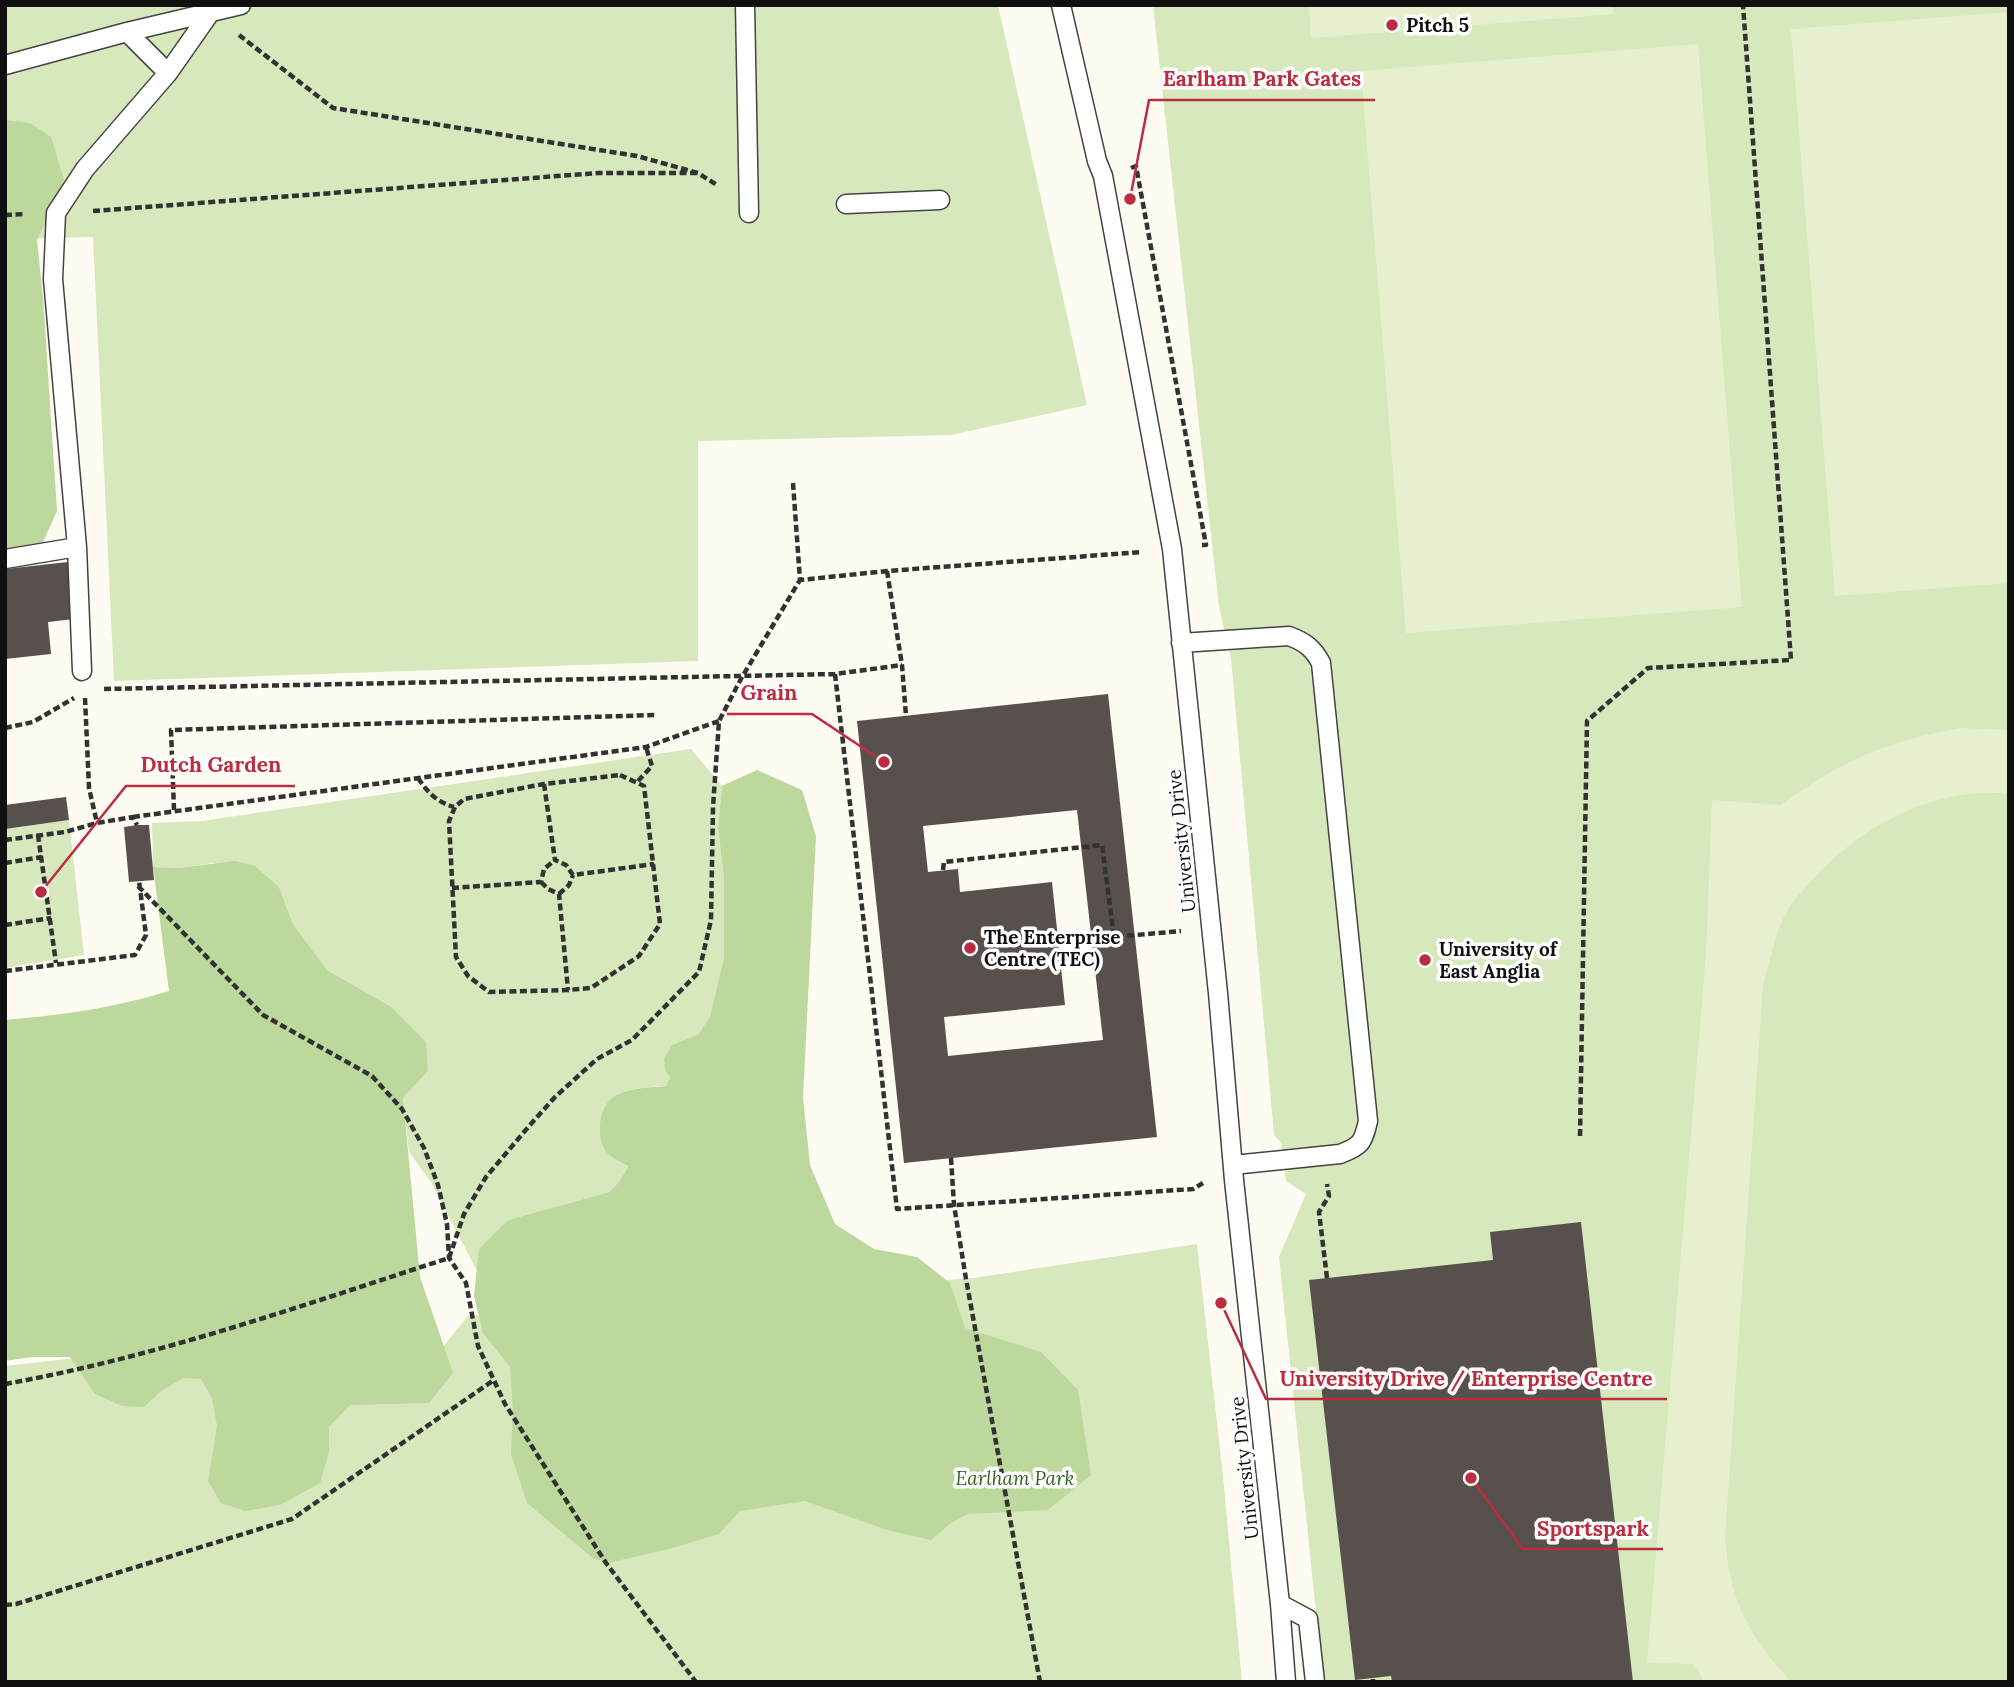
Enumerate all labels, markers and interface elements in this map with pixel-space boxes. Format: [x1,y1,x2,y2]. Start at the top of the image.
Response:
place label: Pitch 5 [1406,13,1469,37]
marker: Pitch 5 [1384,17,1400,33]
callout: Earlham Park Gates [1149,58,1375,100]
text: Earlham Park Gates [1163,65,1361,92]
callout: Grain [727,672,812,714]
text: Grain [741,679,797,706]
callout: Dutch Garden [126,744,295,786]
text: Dutch Garden [141,751,281,778]
street label: University Drive [1162,768,1200,914]
place label: The Enterprise Centre (TEC) [984,925,1121,972]
place label: University of East Anglia [1439,937,1559,983]
marker: The Enterprise Centre (TEC) [962,940,978,956]
marker: University of East Anglia [1417,952,1433,968]
callout: University Drive / Enterprise Centre [1266,1357,1667,1399]
text: University Drive / Enterprise Centre [1279,1365,1653,1392]
street label: University Drive [1225,1395,1263,1541]
park label: Earlham Park [956,1466,1075,1490]
callout: Sportspark [1523,1507,1663,1549]
text: Sportspark [1537,1515,1649,1542]

